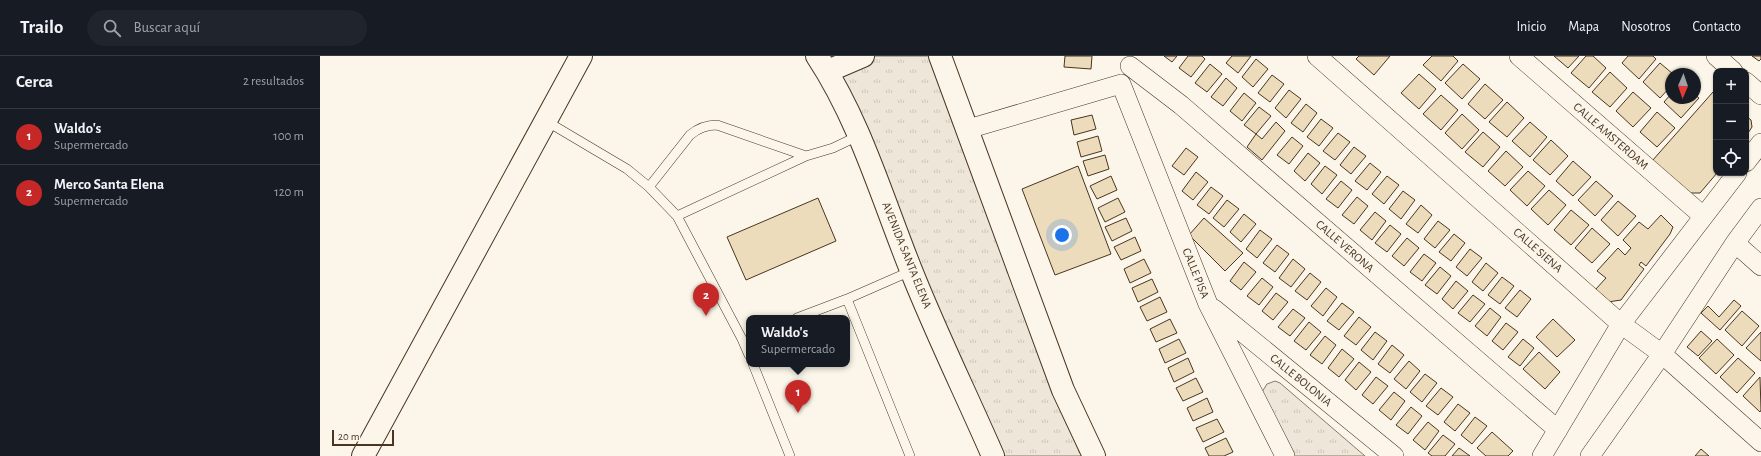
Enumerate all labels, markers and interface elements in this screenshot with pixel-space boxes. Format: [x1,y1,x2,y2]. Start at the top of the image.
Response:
search box [87,10,367,46]
icon: search [101,17,123,39]
text: Trailo [20,18,63,37]
text: Buscar aquí [133,20,200,35]
text: Inicio [1516,20,1546,34]
text: Mapa [1568,20,1599,34]
text: Nosotros [1621,20,1671,34]
text: Contacto [1693,20,1741,34]
north arrow [1665,68,1701,104]
map controls [1713,68,1749,176]
button: + [1713,68,1749,104]
text: Cerca [16,73,53,90]
text: 2 resultados [243,75,304,88]
street label: CALLE AMSTERDAM [1571,100,1651,172]
button: − [1713,104,1749,140]
text: Waldo's [54,121,101,136]
text: 1 [27,130,31,143]
text: 100 m [273,130,304,143]
text: Supermercado [54,139,128,152]
button: locate [1713,140,1749,176]
text: Merco Santa Elena [54,177,164,192]
text: 2 [26,186,32,199]
text: 120 m [274,186,304,199]
text: Supermercado [54,195,128,208]
street label: AVENIDA SANTA ELENA [880,200,934,310]
street label: CALLE VERONA [1314,218,1376,274]
your location [1052,225,1072,245]
street label: CALLE SIENA [1511,226,1565,274]
street label: CALLE PISA [1181,246,1212,300]
pin: 2 [693,283,719,316]
popup [746,315,850,367]
text: Waldo's [761,325,808,340]
text: Supermercado [761,343,835,356]
street label: CALLE BOLONIA [1268,352,1334,408]
pin: 1 [785,380,811,413]
scale bar [332,428,394,447]
text: 20 m [338,431,359,442]

